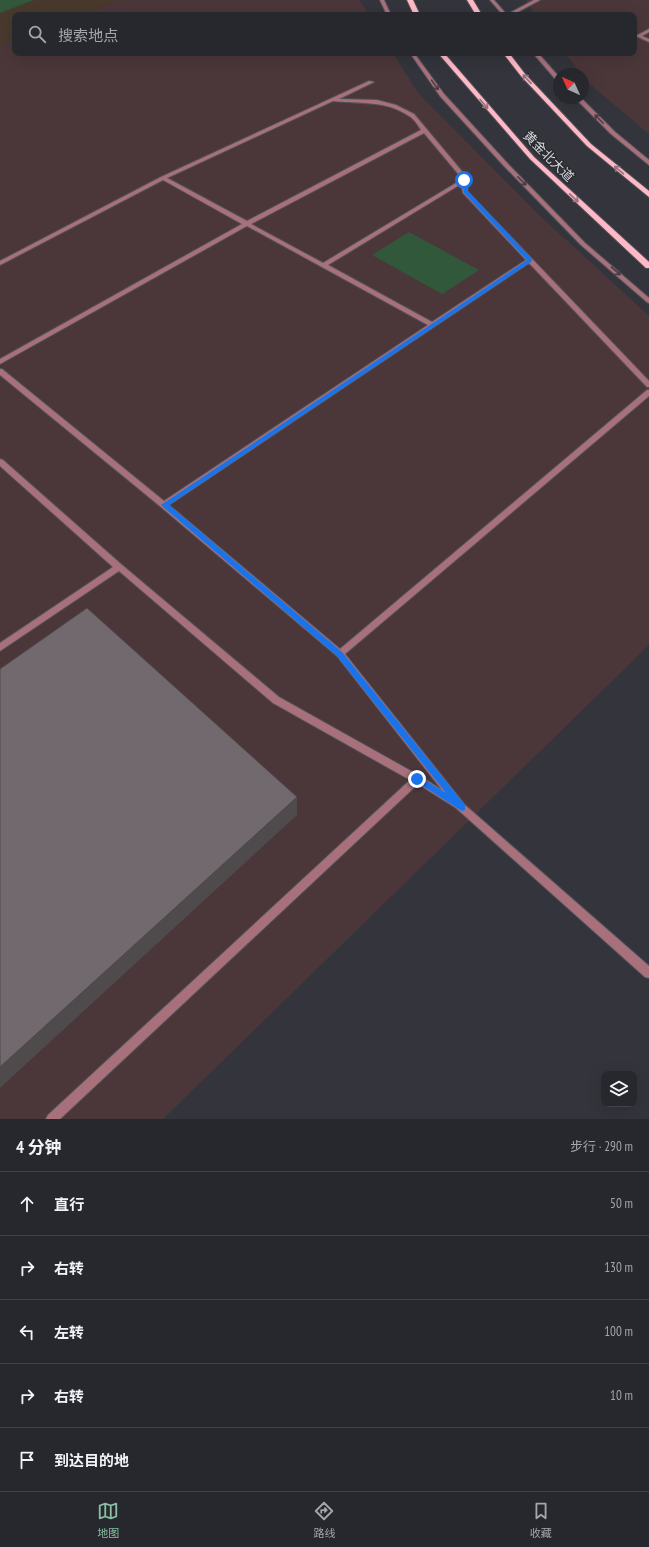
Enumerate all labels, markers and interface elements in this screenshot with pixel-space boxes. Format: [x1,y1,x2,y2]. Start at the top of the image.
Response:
search box [12,12,637,56]
icon: search [26,23,48,45]
text: 搜索地点 [58,26,118,45]
north arrow [553,68,589,104]
one-way arrow [522,74,532,84]
one-way arrow [431,79,439,90]
one-way arrow [480,98,489,109]
one-way arrow [594,114,604,124]
street label: 黄金北大道 [520,127,578,185]
one-way arrow [614,166,624,175]
route start [455,171,473,189]
one-way arrow [517,176,527,186]
one-way arrow [569,193,579,202]
one-way arrow [610,267,621,276]
route end [408,770,426,788]
map controls [601,1071,637,1107]
button: layers [601,1071,637,1107]
text: 4 分钟 [16,1136,62,1158]
text: 步行 · 290 m [570,1138,633,1155]
icon: ahead [16,1193,38,1215]
text: 直行 [54,1195,84,1214]
text: 50 m [610,1195,633,1212]
icon: right [16,1257,38,1279]
text: 右转 [54,1259,84,1278]
text: 130 m [604,1259,633,1276]
icon: left [16,1321,38,1343]
text: 左转 [54,1323,84,1342]
text: 100 m [604,1323,633,1340]
icon: right [16,1385,38,1407]
text: 右转 [54,1387,84,1406]
text: 10 m [610,1387,633,1404]
icon: arrive [16,1449,38,1471]
text: 到达目的地 [54,1451,129,1470]
tab: 地图 [97,1500,119,1540]
tab: 路线 [313,1500,335,1540]
tab: 收藏 [530,1500,552,1540]

